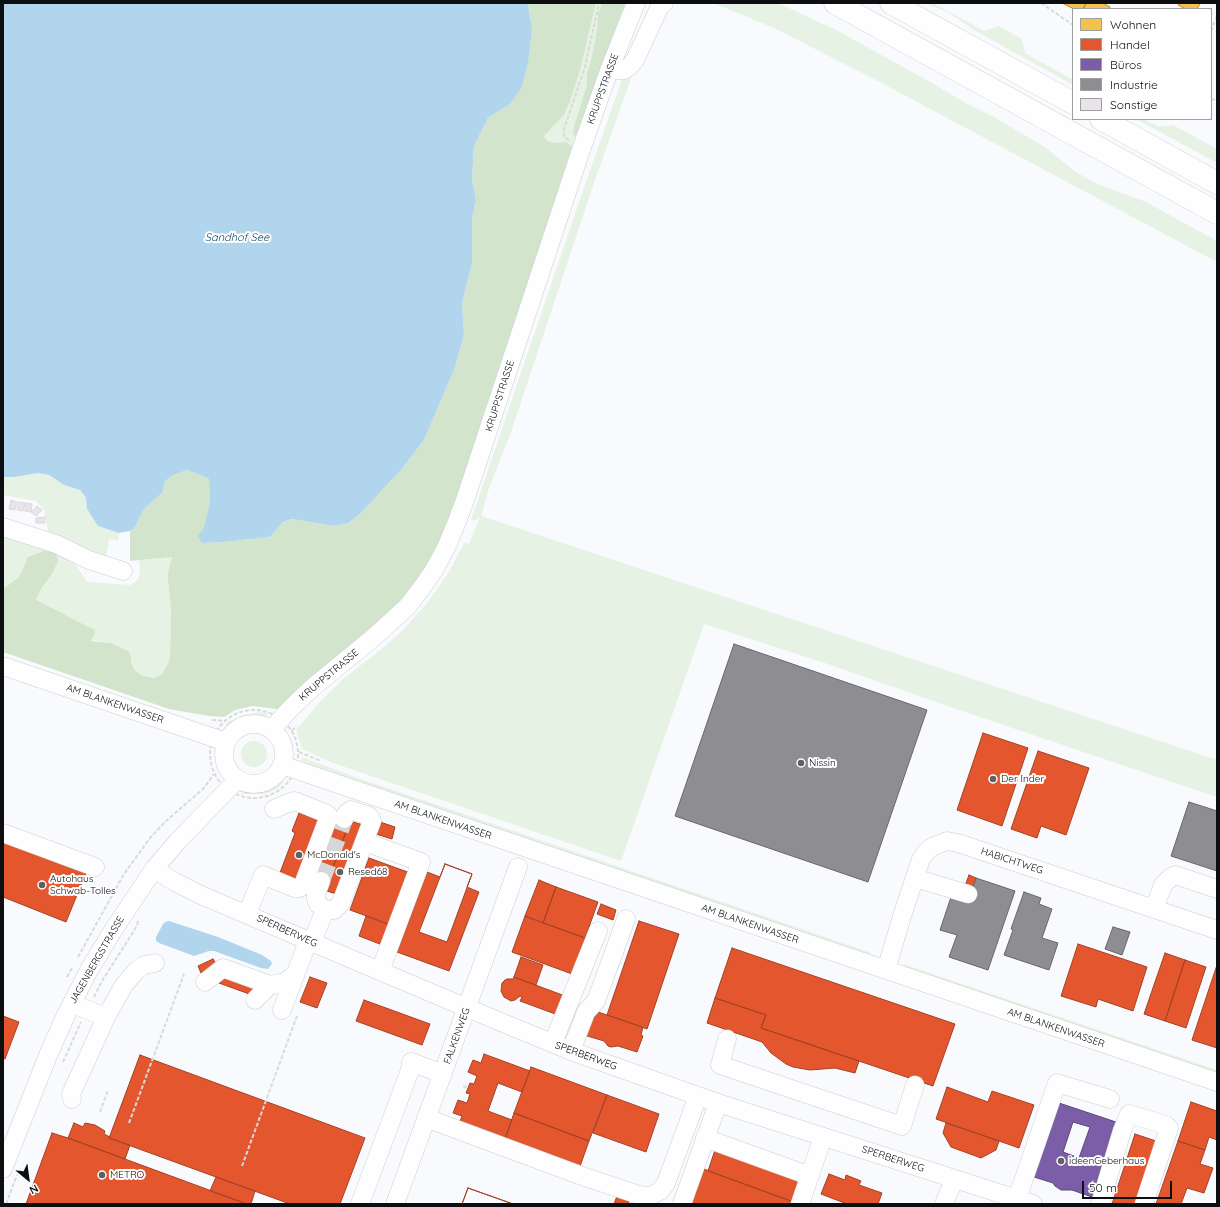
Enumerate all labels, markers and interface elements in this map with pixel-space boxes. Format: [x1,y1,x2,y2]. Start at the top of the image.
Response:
legend [1072,8,1212,120]
text: Wohnen [1110,17,1156,32]
text: Handel [1110,37,1150,52]
street label: KRUPPSTRASSE [585,52,621,126]
text: Büros [1110,57,1142,72]
text: Industrie [1110,77,1158,92]
text: Sonstige [1110,97,1157,112]
water label: Sandhof See [205,231,269,245]
street label: KRUPPSTRASSE [483,359,517,433]
street label: KRUPPSTRASSE [297,647,361,703]
street label: AM BLANKENWASSER [65,682,165,726]
place label: Nissin [809,757,836,769]
marker: Nissin [796,758,806,768]
place label: Der Inder [1001,773,1044,785]
marker: Der Inder [988,774,998,784]
street label: AM BLANKENWASSER [393,798,493,842]
street label: HABICHTWEG [979,845,1045,877]
place label: McDonald's [307,849,360,861]
marker: McDonald's [294,850,304,860]
place label: Resed68 [348,866,387,878]
marker: Resed68 [335,867,345,877]
place label: Autohaus Schwab-Tolles [50,873,116,896]
marker: Autohaus Schwab-Tolles [37,880,47,890]
street label: AM BLANKENWASSER [700,902,800,946]
street label: SPERBERWEG [255,912,319,950]
street label: JAGENBERGSTRASSE [67,914,127,1006]
street label: FALKENWEG [441,1006,473,1066]
street label: AM BLANKENWASSER [1006,1006,1106,1050]
street label: SPERBERWEG [553,1039,619,1073]
street label: SPERBERWEG [860,1143,926,1175]
place label: ideenGeberhaus [1069,1155,1144,1167]
marker: ideenGeberhaus [1056,1156,1066,1166]
north arrow [8,1159,48,1199]
place label: METRO [110,1169,144,1181]
marker: METRO [97,1170,107,1180]
scale bar [1084,1173,1174,1199]
text: 50 m [1089,1180,1117,1195]
text: N [27,1181,41,1198]

